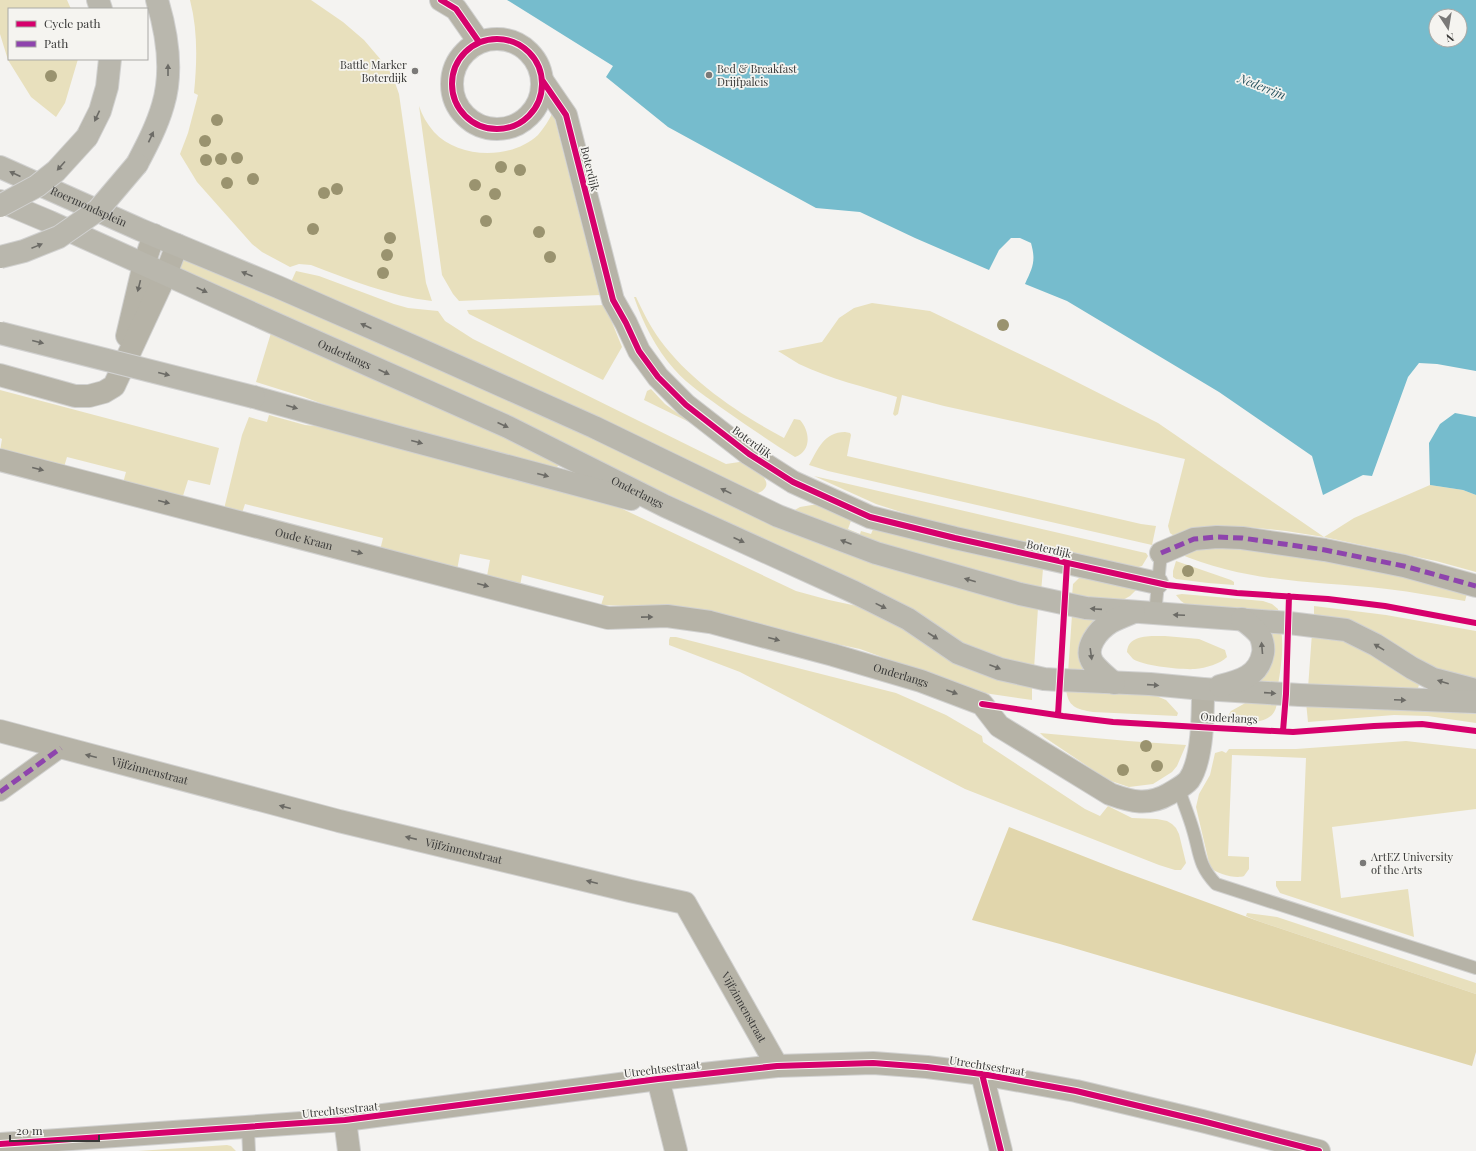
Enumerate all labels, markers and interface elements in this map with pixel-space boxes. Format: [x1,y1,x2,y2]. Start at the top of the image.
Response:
legend [8,8,148,60]
north arrow [1428,8,1468,48]
text: Cycle path [44,15,101,31]
text: N [1445,30,1456,46]
text: Path [44,35,68,51]
place label: Battle Marker Boterdijk [340,57,407,85]
place label: Bed & Breakfast Drijfpaleis [717,61,797,89]
one-way arrow [165,63,171,76]
marker: Battle Marker Boterdijk [410,66,420,76]
water label: Nederrijn [1236,69,1288,103]
marker: Bed & Breakfast Drijfpaleis [704,70,714,80]
one-way arrow [94,110,100,121]
one-way arrow [148,131,154,142]
street label: Boterdijk [578,145,603,193]
one-way arrow [56,161,66,171]
one-way arrow [10,171,21,177]
street label: Roermondsplein [48,182,130,230]
one-way arrow [32,242,44,248]
one-way arrow [241,271,252,277]
one-way arrow [136,280,142,292]
one-way arrow [196,287,207,293]
one-way arrow [360,322,372,328]
street label: Onderlangs [315,335,374,372]
one-way arrow [32,339,44,345]
one-way arrow [379,370,391,376]
one-way arrow [158,371,170,377]
one-way arrow [286,404,298,410]
one-way arrow [497,422,509,428]
street label: Boterdijk [729,422,775,461]
one-way arrow [411,439,423,445]
one-way arrow [32,467,44,473]
street label: Onderlangs [609,472,667,511]
one-way arrow [537,473,549,479]
one-way arrow [720,488,732,494]
one-way arrow [157,499,170,505]
street label: Oude Kraan [274,524,335,553]
street label: Boterdijk [1025,536,1073,561]
one-way arrow [734,537,745,543]
one-way arrow [839,538,851,544]
one-way arrow [351,549,363,555]
one-way arrow [964,577,976,583]
one-way arrow [477,582,489,588]
one-way arrow [875,603,887,609]
one-way arrow [1090,605,1102,612]
one-way arrow [1173,612,1185,619]
one-way arrow [641,614,654,620]
one-way arrow [928,632,938,640]
one-way arrow [769,636,781,642]
one-way arrow [1259,642,1266,655]
one-way arrow [1373,643,1385,650]
one-way arrow [1088,648,1094,661]
street label: Onderlangs [872,659,931,690]
one-way arrow [989,665,1001,671]
one-way arrow [1436,679,1448,685]
one-way arrow [1147,681,1159,688]
one-way arrow [947,690,959,696]
one-way arrow [1264,690,1276,697]
one-way arrow [1394,697,1407,703]
street label: Onderlangs [1200,709,1258,726]
one-way arrow [85,752,98,758]
street label: Vijfzinnenstraat [109,753,190,788]
one-way arrow [279,803,291,809]
street label: Vijfzinnenstraat [423,834,504,867]
one-way arrow [405,835,417,841]
place label: ArtEZ University of the Arts [1370,849,1454,877]
marker: ArtEZ University of the Arts [1358,858,1368,868]
one-way arrow [585,879,597,885]
street label: Vijfzinnenstraat [718,968,770,1045]
street label: Utrechtsestraat [948,1052,1026,1079]
street label: Utrechtsestraat [623,1056,701,1081]
street label: Utrechtsestraat [301,1098,379,1121]
scale bar [10,1117,99,1143]
text: 20 m [16,1122,43,1138]

